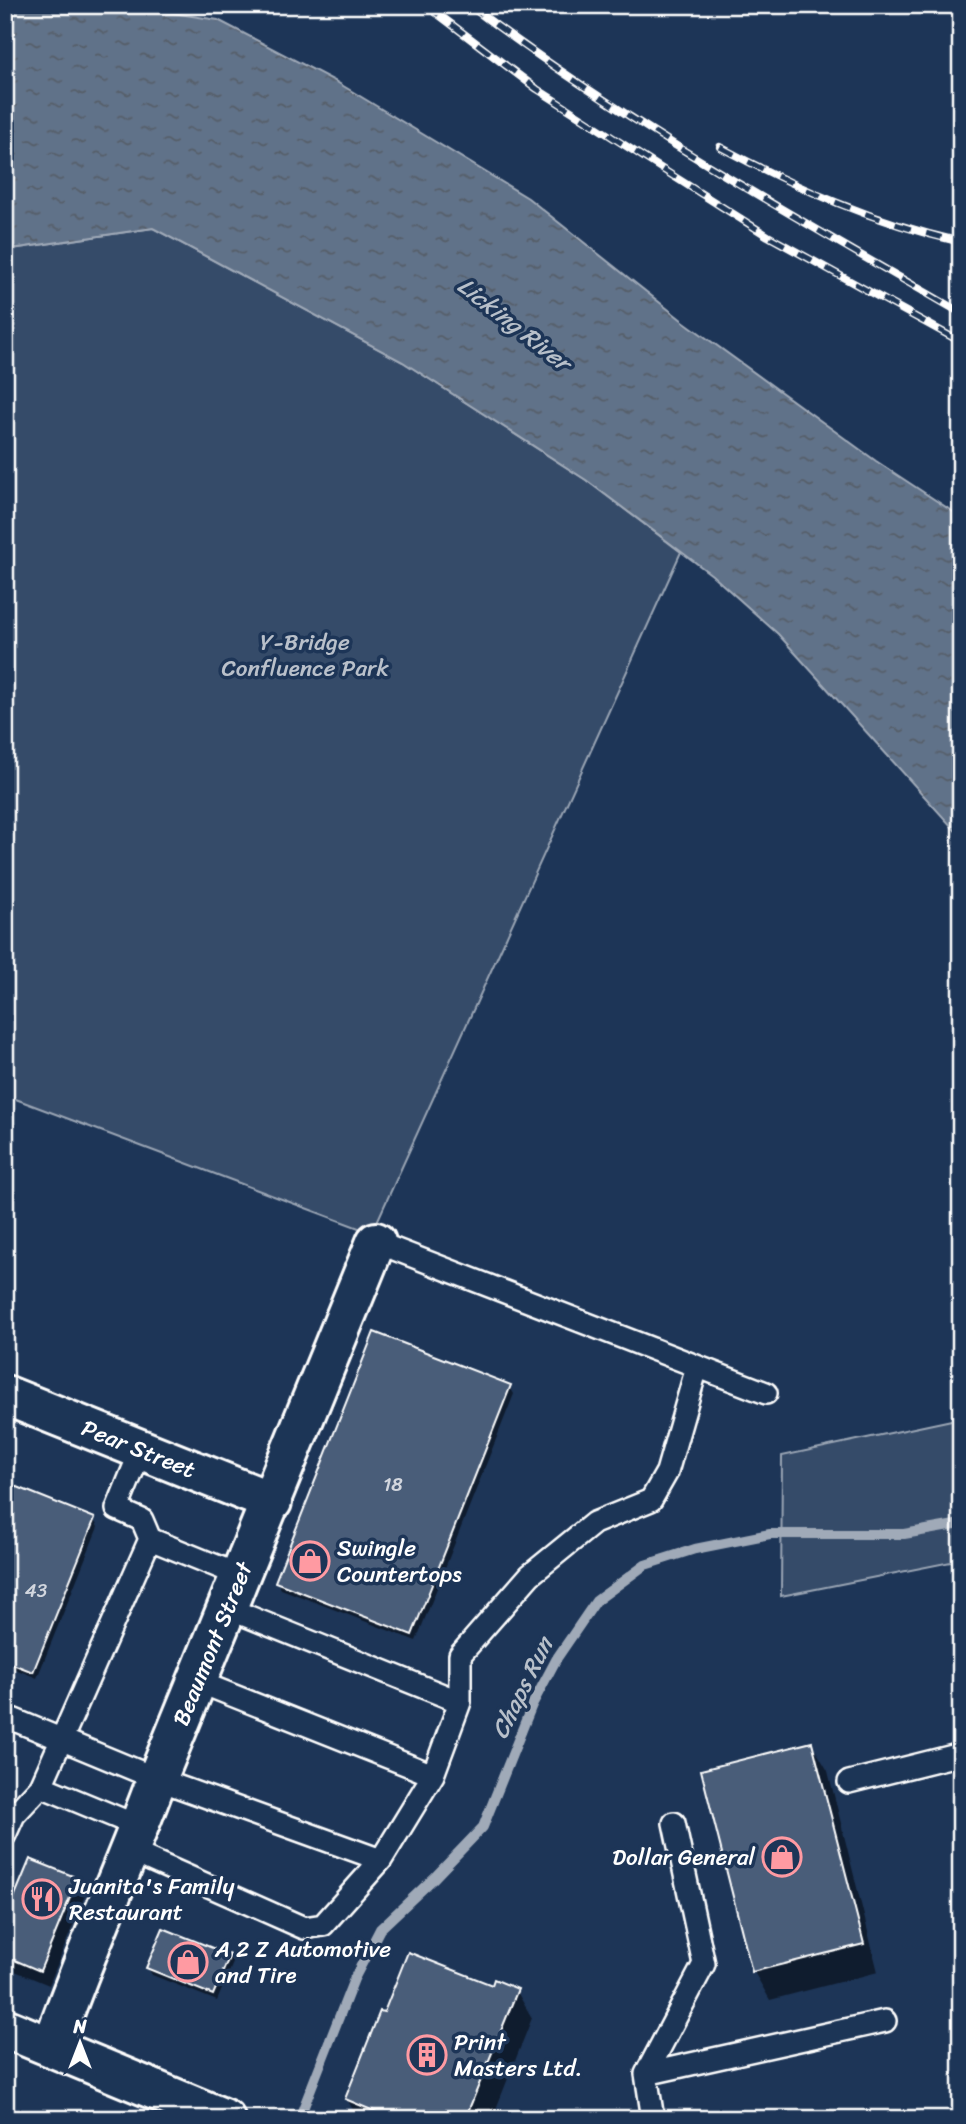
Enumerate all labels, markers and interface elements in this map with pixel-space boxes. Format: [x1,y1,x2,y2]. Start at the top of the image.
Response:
water label: Licking River [448,266,583,385]
park label: Y-Bridge Confluence Park [221,622,389,689]
street label: Pear Street [75,1408,202,1490]
house number: 18 [383,1468,403,1501]
place label: Swingle Countertops [337,1528,462,1595]
shop icon: Swingle Countertops [289,1540,331,1582]
street label: Beaumont Street [161,1554,265,1732]
house number: 43 [25,1574,48,1607]
water label: Chaps Run [479,1627,566,1746]
shop icon: Dollar General [761,1836,803,1878]
place label: Dollar General [612,1837,755,1878]
place label: Juanita's Family Restaurant [68,1866,235,1933]
restaurant icon: Juanita's Family Restaurant [21,1878,63,1920]
place label: A 2 Z Automotive and Tire [214,1929,391,1996]
shop icon: A 2 Z Automotive and Tire [167,1941,209,1983]
north arrow [46,2008,116,2078]
text: N [72,2010,87,2043]
place label: Print Masters Ltd. [454,2022,583,2089]
building icon: Print Masters Ltd. [406,2034,448,2076]

